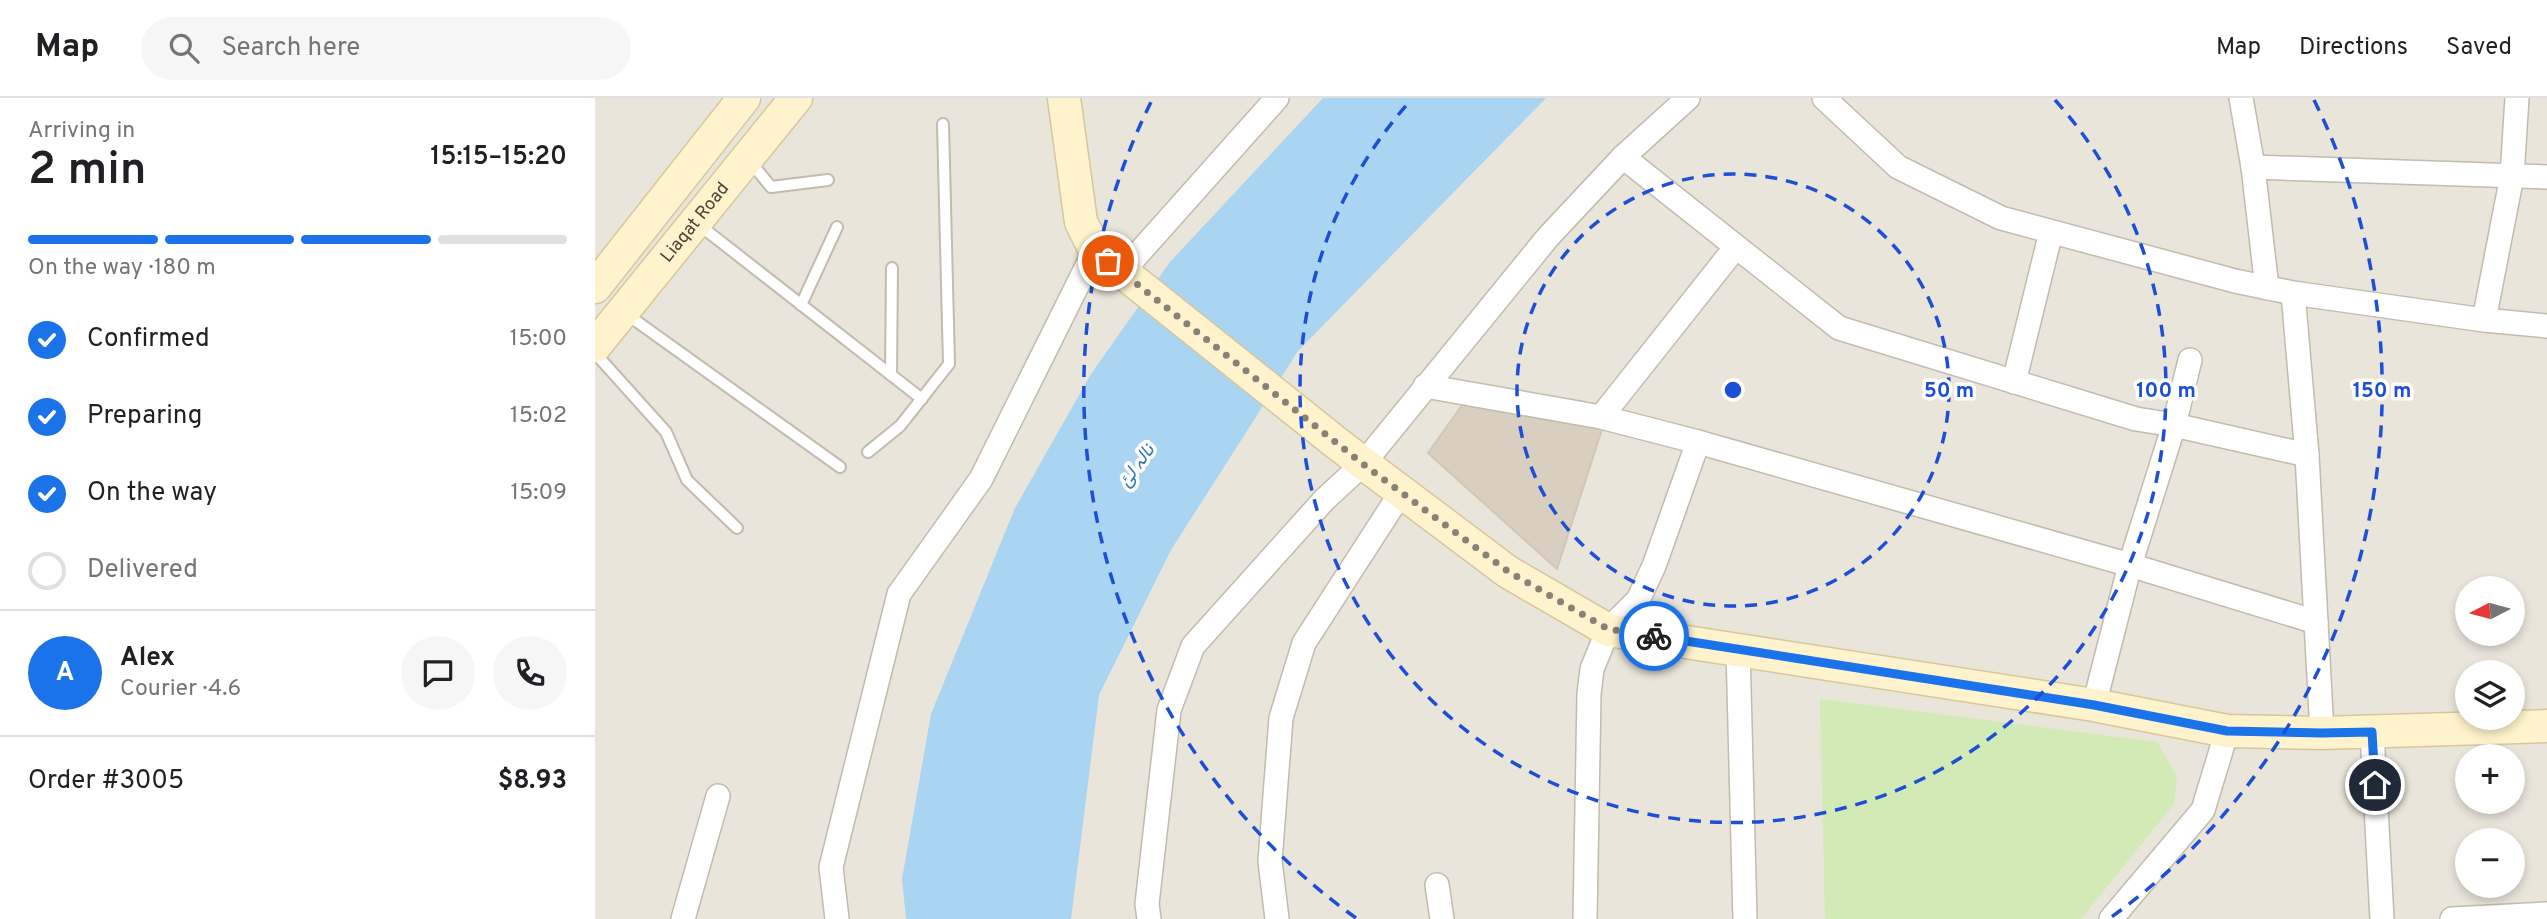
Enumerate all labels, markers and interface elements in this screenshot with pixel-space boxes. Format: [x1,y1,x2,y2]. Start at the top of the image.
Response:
search box [141,17,631,80]
text: Map [35,27,99,69]
icon: search [165,29,203,67]
text: Search here [221,32,360,65]
text: Map [2216,33,2261,63]
text: Directions [2299,33,2408,63]
text: Saved [2446,33,2512,63]
text: Arriving in [28,117,135,146]
text: 15:15–15:20 [430,141,567,174]
text: 2 min [28,142,147,201]
street label: Liaqat Road [656,178,734,267]
pin [1078,231,1138,291]
icon: bag [1089,242,1127,280]
text: On the way · 180 m [28,254,216,283]
icon: check [28,321,66,359]
text: Confirmed [87,323,210,356]
text: 15:00 [510,325,567,354]
centre of rings [1721,378,1745,402]
text: 50 m [1924,378,1974,405]
text: 100 m [2136,378,2196,405]
text: 150 m [2353,378,2411,405]
icon: check [28,398,66,436]
text: Preparing [87,400,202,433]
text: 15:02 [510,402,567,431]
water label: نالہ لئ [1114,439,1161,492]
icon: check [28,475,66,513]
text: On the way [87,477,217,510]
text: 15:09 [510,479,567,508]
text: Delivered [87,554,198,587]
north arrow [2455,576,2525,646]
map controls [2455,576,2525,898]
courier [1619,601,1689,671]
icon: bike [1635,617,1673,655]
button: chat [401,636,475,710]
button: phone [493,636,567,710]
text: Alex [120,642,175,675]
text: A [56,657,74,690]
button: layers [2455,660,2525,730]
text: Courier · 4.6 [120,675,241,704]
button: + [2455,744,2525,814]
pin [2345,755,2405,815]
text: Order #3005 [28,765,184,798]
text: $8.93 [498,765,567,798]
icon: home [2356,766,2394,804]
button: − [2455,828,2525,898]

